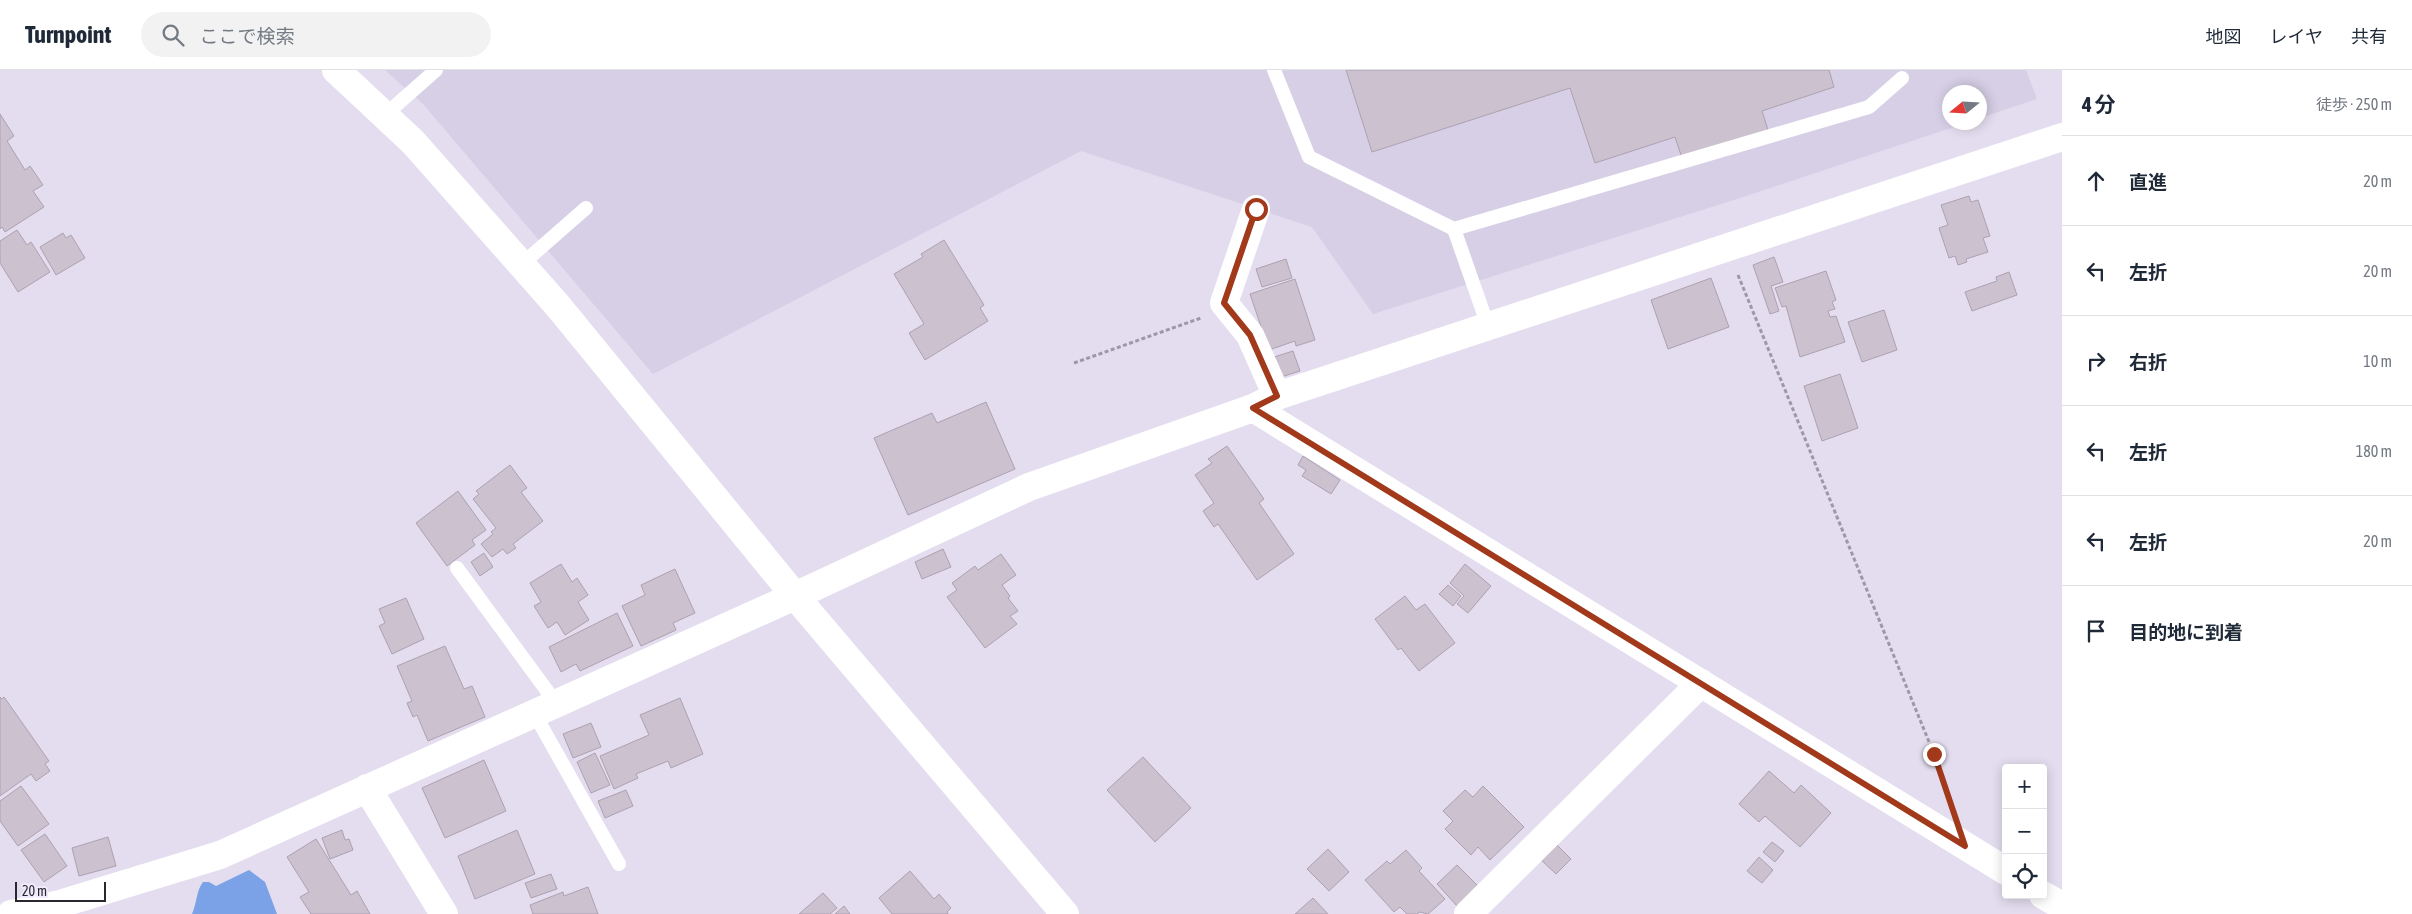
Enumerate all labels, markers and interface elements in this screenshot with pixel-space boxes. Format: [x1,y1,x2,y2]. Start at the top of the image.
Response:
search box [141,12,491,57]
text: Turnpoint [25,21,111,48]
icon: search [159,21,187,49]
text: ここで検索 [199,25,294,47]
text: 地図 [2206,26,2242,47]
text: レイヤ [2270,26,2323,47]
text: 共有 [2351,26,2387,47]
north arrow [1942,85,1987,130]
text: 4 分 [2082,92,2116,116]
text: 徒歩 · 250 m [2316,95,2392,113]
icon: ahead [2082,167,2110,195]
text: 直進 [2129,171,2167,193]
text: 20 m [2363,172,2392,190]
route start [1245,198,1268,221]
icon: left [2082,257,2110,285]
text: 左折 [2129,261,2167,283]
text: 20 m [2363,262,2392,280]
icon: right [2082,347,2110,375]
text: 右折 [2129,351,2167,373]
text: 10 m [2363,352,2392,370]
icon: left [2082,437,2110,465]
text: 左折 [2129,441,2167,463]
text: 180 m [2356,442,2392,460]
icon: left [2082,527,2110,555]
text: 左折 [2129,531,2167,553]
text: 20 m [2363,532,2392,550]
icon: arrive [2082,617,2110,645]
text: 目的地に到着 [2129,621,2243,643]
route end [1923,743,1946,766]
map controls [2002,764,2047,899]
button: + [2002,764,2047,809]
button: − [2002,809,2047,854]
button: locate [2002,854,2047,899]
scale bar [15,879,106,902]
text: 20 m [22,883,47,899]

